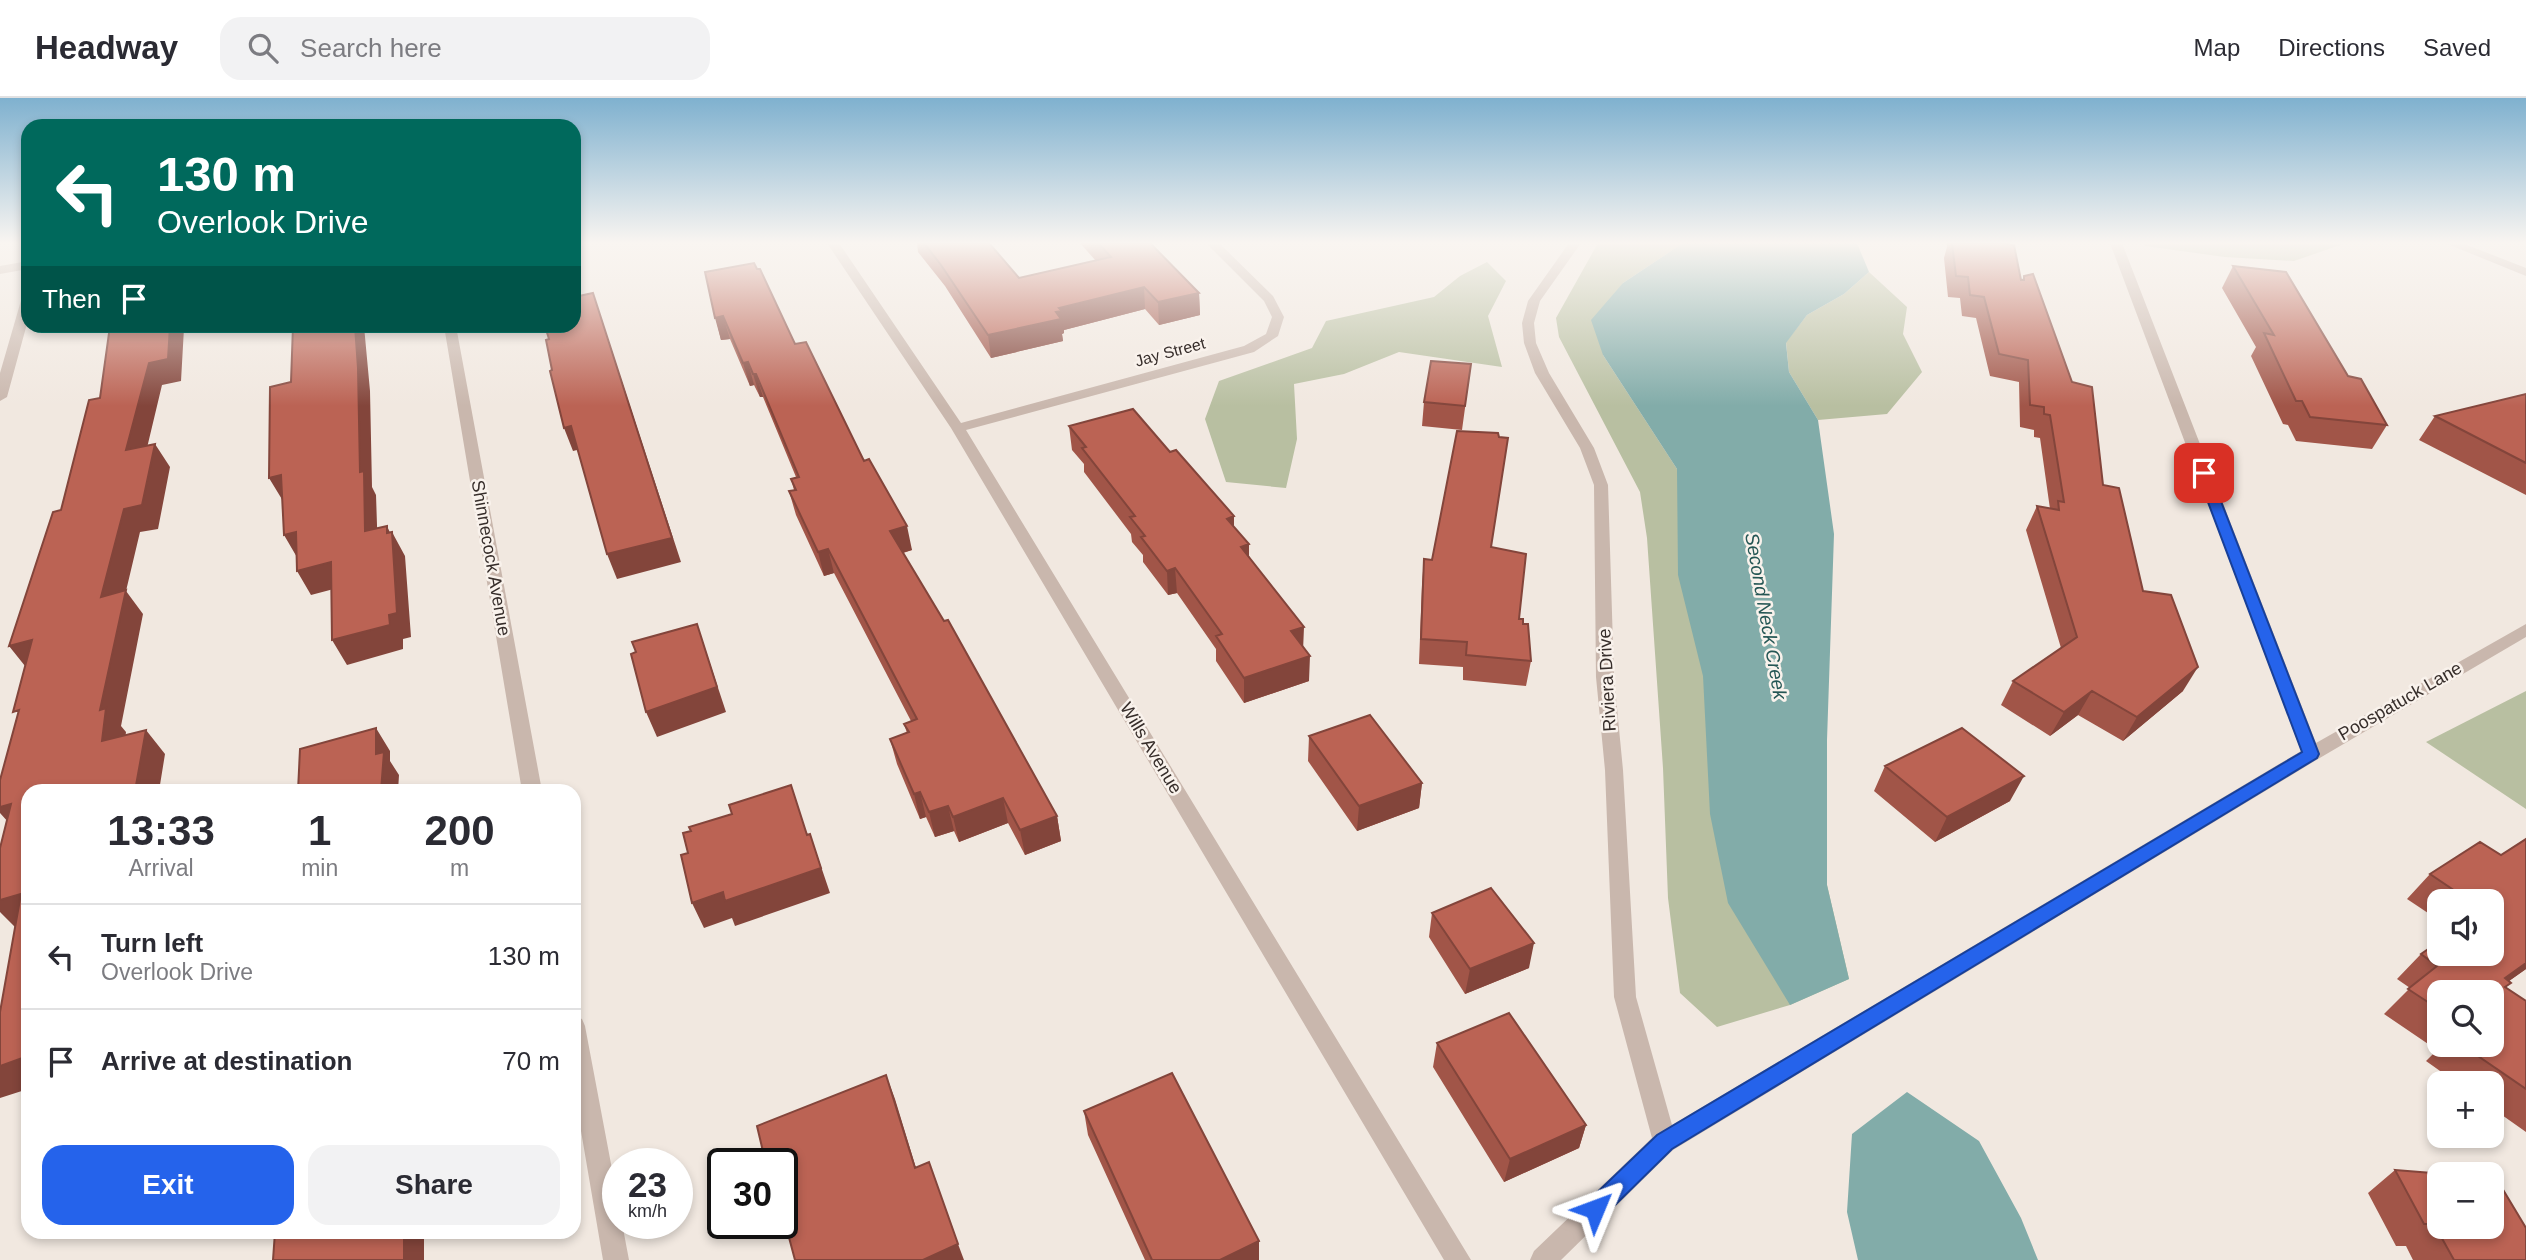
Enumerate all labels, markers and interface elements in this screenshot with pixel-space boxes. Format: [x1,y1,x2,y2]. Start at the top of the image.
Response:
search box [220,17,710,80]
text: Headway [35,29,178,66]
icon: search [244,29,282,67]
text: Search here [300,33,442,63]
text: Map [2194,34,2240,61]
text: Directions [2278,34,2385,61]
text: Saved [2423,34,2491,61]
icon: left [42,147,133,238]
text: 130 m [157,147,296,201]
text: Overlook Drive [157,204,369,240]
icon: arrive [115,280,153,318]
text: Then [42,284,101,314]
street label: Jay Street [1133,334,1208,370]
pin [2174,443,2234,503]
icon: arrive [2185,454,2223,492]
street label: Shinnecock Avenue [467,479,515,637]
water label: Second Neck Creek [1741,531,1791,703]
street label: Riviera Drive [1594,628,1620,732]
street label: Poospatuck Lane [2335,658,2465,744]
street label: Wills Avenue [1116,699,1186,797]
text: 13:33 [107,807,215,854]
text: 1 [308,807,331,854]
text: 200 [425,807,495,854]
text: Arrival [128,855,194,881]
text: min [301,855,338,881]
text: m [450,855,469,881]
map controls [2427,889,2504,1239]
button: sound [2427,889,2504,966]
text: Turn left [101,928,203,958]
icon: left [42,938,80,976]
text: 130 m [488,941,560,971]
text: Overlook Drive [101,959,253,985]
button: search [2427,980,2504,1057]
icon: arrive [42,1043,80,1081]
text: Arrive at destination [101,1046,352,1076]
text: 70 m [502,1046,560,1076]
button: + [2427,1071,2504,1148]
button: Exit [42,1145,294,1225]
button: Share [308,1145,560,1225]
speed limit sign: 30 [707,1148,798,1239]
button: − [2427,1162,2504,1239]
text: 23 [628,1165,667,1204]
position arrow [1558,1172,1632,1246]
text: km/h [628,1201,667,1221]

